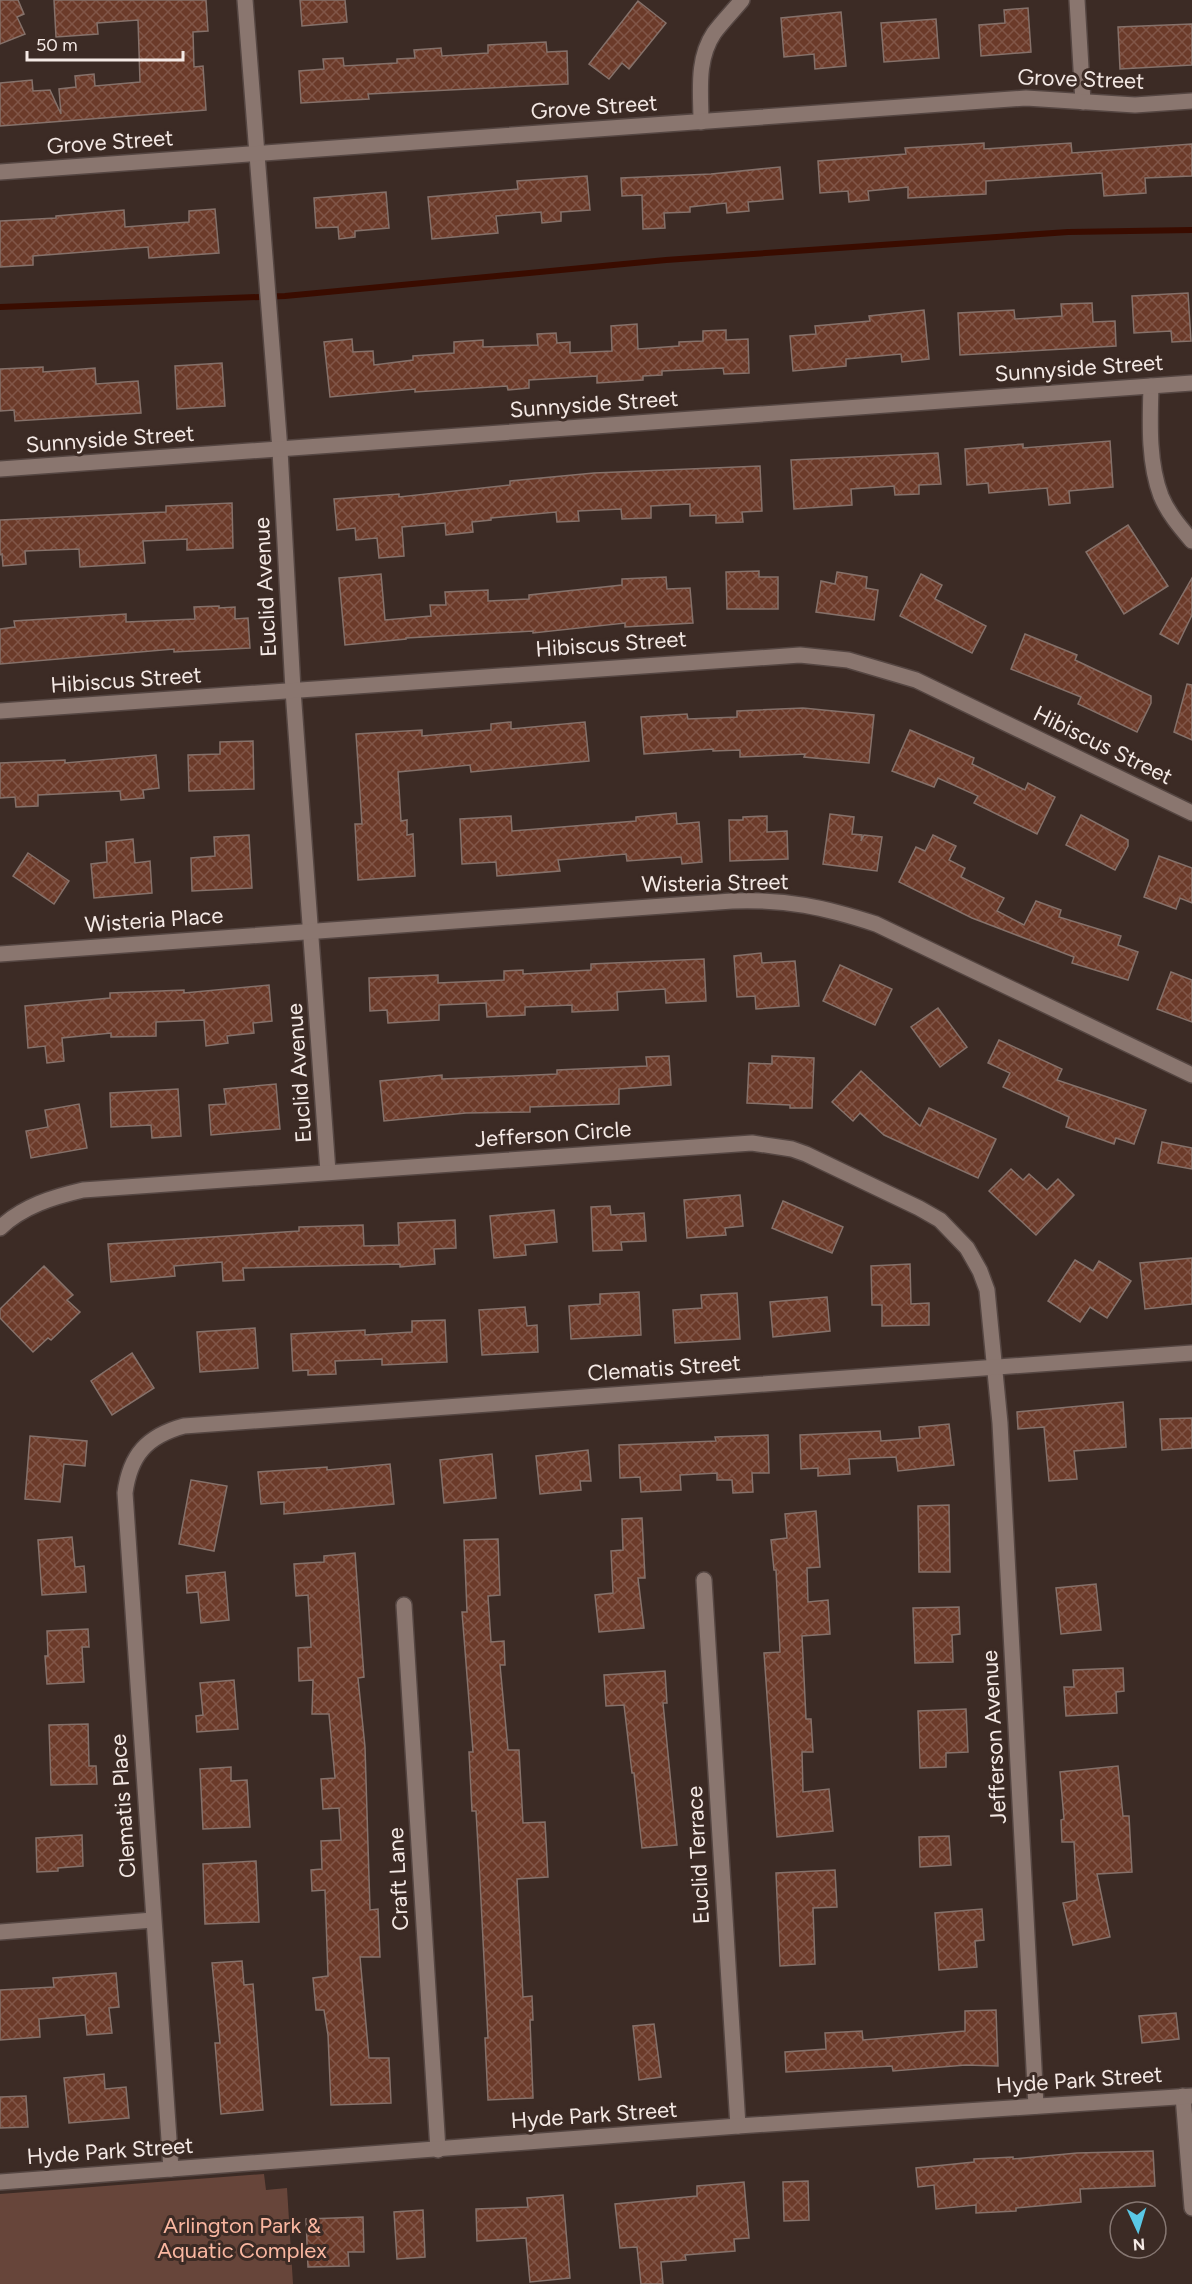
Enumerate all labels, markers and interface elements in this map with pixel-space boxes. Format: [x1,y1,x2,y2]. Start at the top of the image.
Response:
scale bar [27,24,183,62]
text: 50 m [36,34,78,56]
street label: Grove Street [1017,63,1145,95]
street label: Grove Street [530,89,658,125]
street label: Grove Street [46,124,174,160]
street label: Sunnyside Street [994,349,1164,387]
street label: Sunnyside Street [509,385,679,423]
street label: Sunnyside Street [25,420,195,458]
street label: Euclid Avenue [248,516,282,658]
street label: Hibiscus Street [535,625,687,663]
street label: Hibiscus Street [50,661,202,699]
street label: Hibiscus Street [1029,700,1177,790]
street label: Wisteria Street [641,868,789,898]
street label: Wisteria Place [84,902,224,938]
street label: Euclid Avenue [281,1002,317,1144]
street label: Jefferson Circle [474,1115,632,1153]
street label: Clematis Street [587,1349,741,1387]
street label: Jefferson Avenue [976,1649,1012,1825]
street label: Clematis Place [104,1733,142,1879]
street label: Euclid Terrace [681,1785,715,1925]
street label: Craft Lane [382,1827,414,1931]
street label: Hyde Park Street [995,2061,1163,2099]
street label: Hyde Park Street [510,2096,678,2134]
street label: Hyde Park Street [26,2132,194,2170]
north arrow [1108,2200,1168,2260]
park label: Arlington Park & Aquatic Complex [157,2212,327,2264]
text: N [1132,2235,1146,2254]

